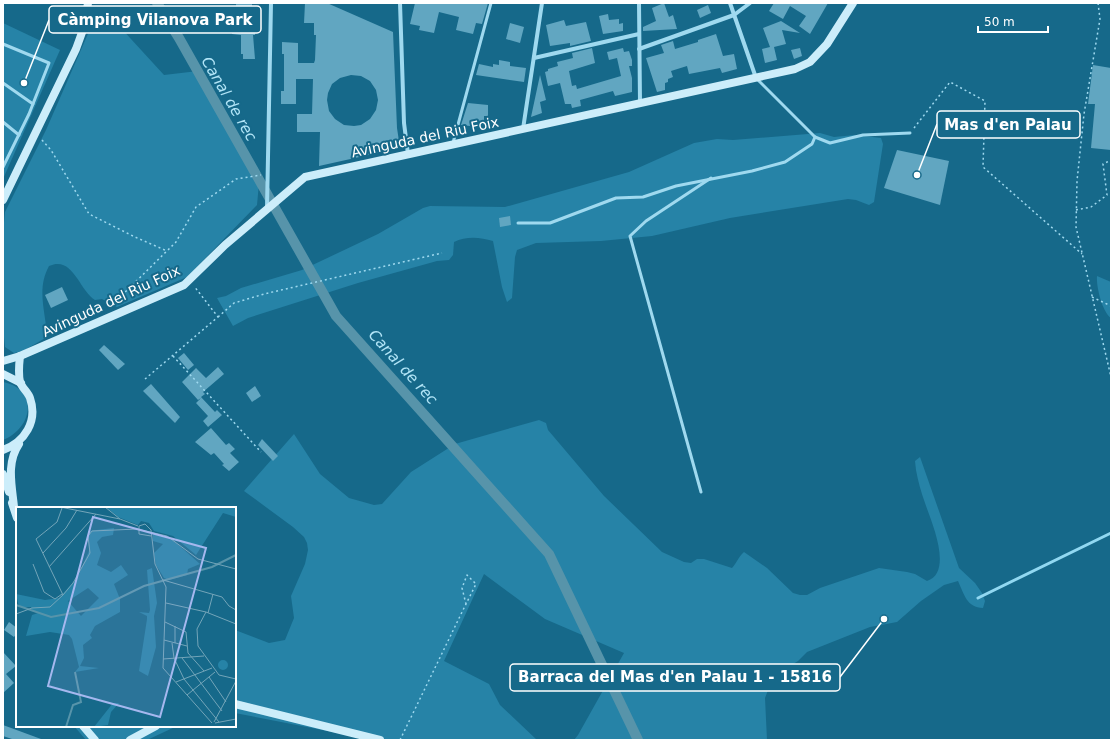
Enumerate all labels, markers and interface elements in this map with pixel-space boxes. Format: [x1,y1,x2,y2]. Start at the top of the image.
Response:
callout: Càmping Vilanova Park [49,6,261,33]
scale bar [978,8,1048,34]
text: Càmping Vilanova Park [57,11,254,29]
text: 50 m [984,15,1015,29]
water label: Canal de rec [198,54,261,145]
callout: Mas d'en Palau [937,111,1080,138]
street label: Avinguda del Riu Foix [350,114,500,160]
text: Mas d'en Palau [944,116,1072,134]
street label: Avinguda del Riu Foix [39,262,183,340]
water label: Canal de rec [365,326,442,409]
inset map [16,507,236,727]
callout: Barraca del Mas d'en Palau 1 - 15816 [510,664,840,691]
text: Barraca del Mas d'en Palau 1 - 15816 [518,668,832,686]

